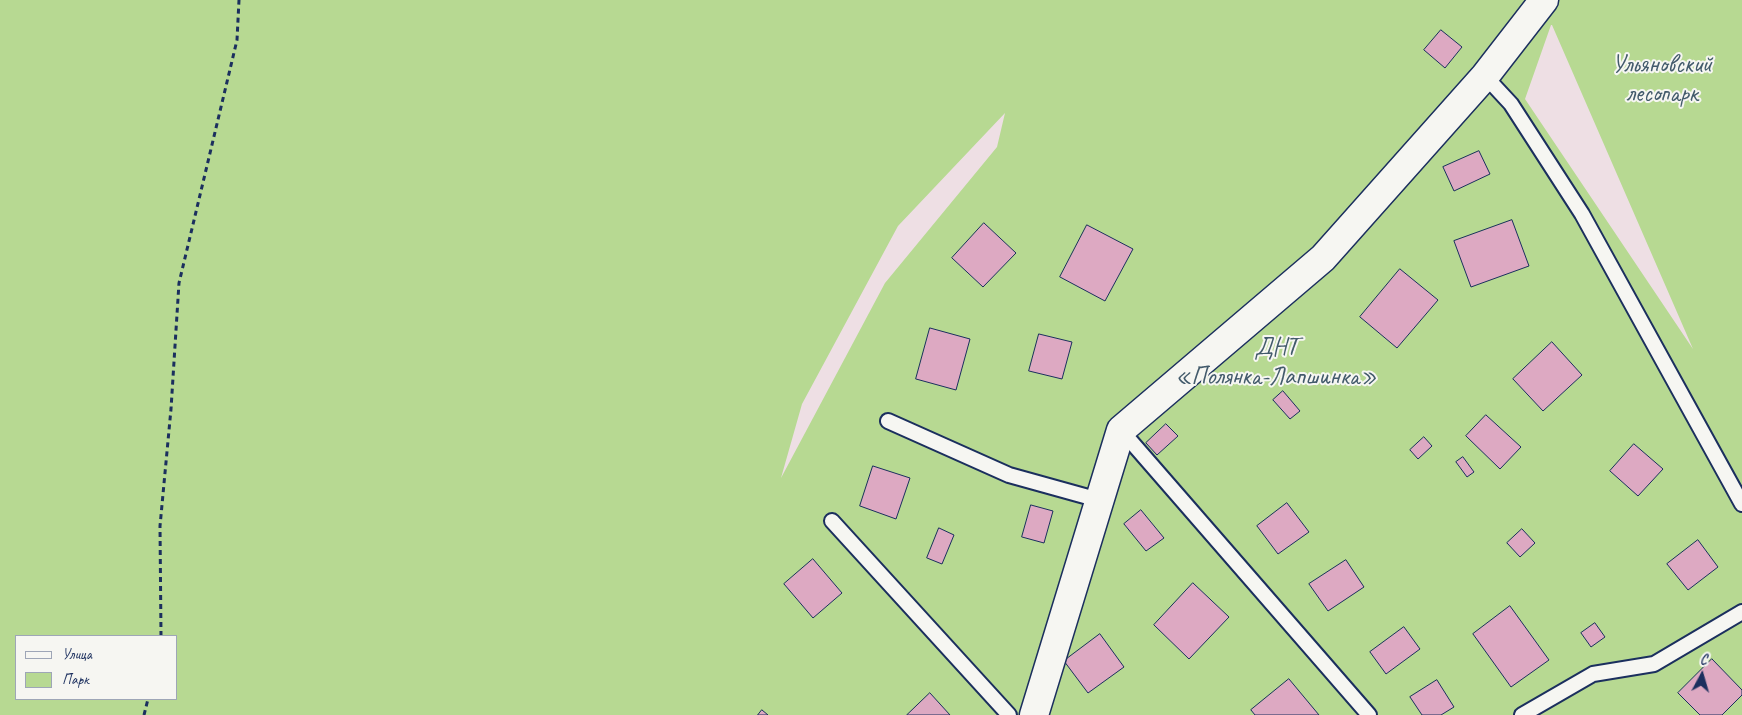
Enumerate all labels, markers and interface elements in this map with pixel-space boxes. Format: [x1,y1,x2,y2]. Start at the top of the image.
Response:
park label: Ульяновский лесопарк [1612,50,1712,109]
park label: ДНТ «Полянка-Лапшинка» [1175,333,1377,392]
legend [15,635,178,700]
text: Улица [62,645,92,664]
north arrow [1677,650,1727,700]
text: С [1699,651,1708,668]
text: Парк [62,670,89,689]

